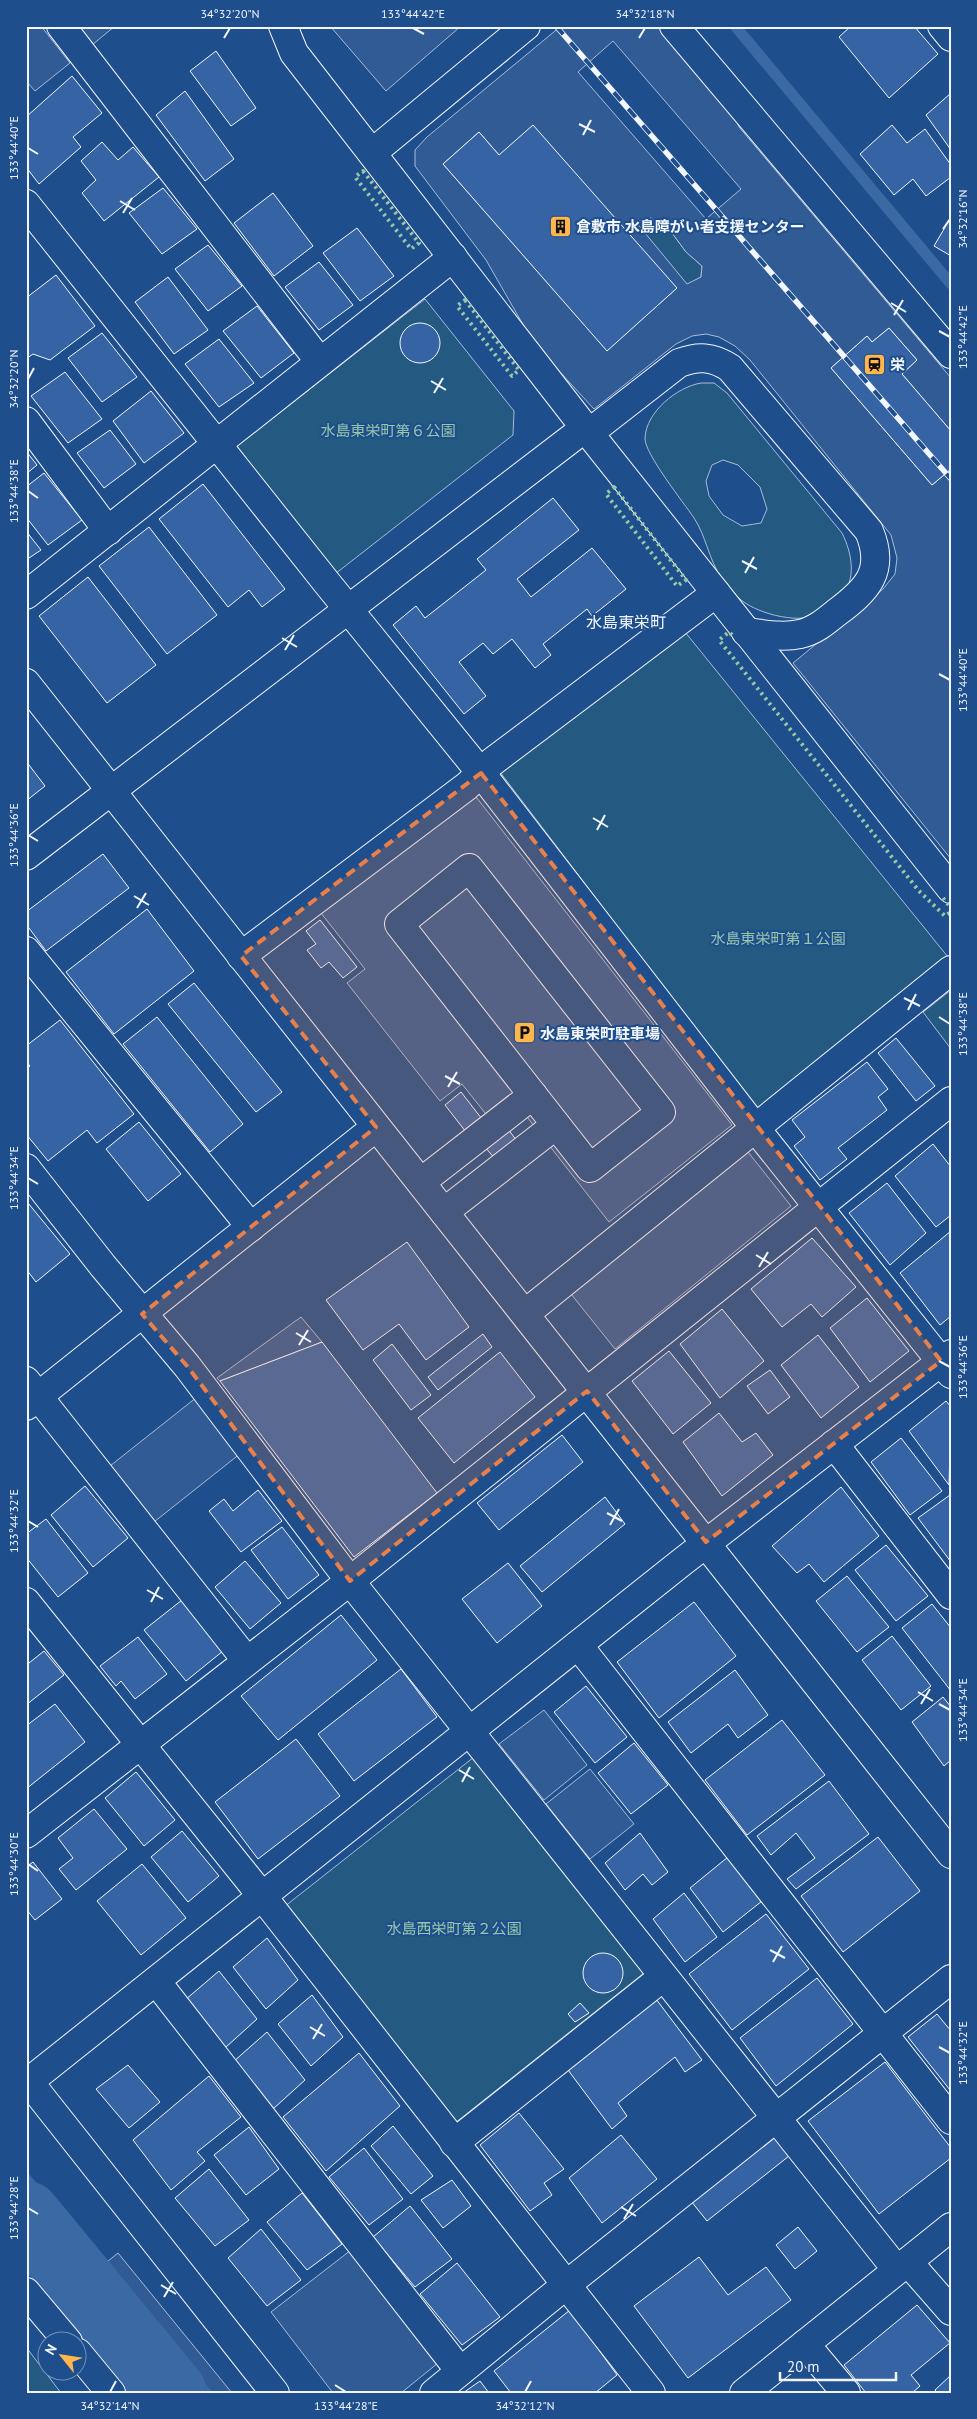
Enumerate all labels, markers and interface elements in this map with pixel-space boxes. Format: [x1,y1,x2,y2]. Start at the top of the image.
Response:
text: 34°32'20"N [200,6,260,21]
text: 133°44'42"E [381,6,445,21]
text: 34°32'18"N [615,6,675,21]
text: 133°44'40"E [6,116,21,180]
text: 34°32'16"N [955,189,970,249]
building icon: 倉敷市 水島障がい者支援センター [548,214,572,238]
place label: 倉敷市 水島障がい者支援センター [576,217,805,236]
text: 133°44'42"E [955,305,970,369]
text: 34°32'20"N [6,349,21,409]
station icon: 栄 [862,352,886,376]
place label: 栄 [890,355,905,374]
park label: 水島東栄町第６公園 [320,421,456,440]
text: 133°44'38"E [6,459,21,523]
district label: 水島東栄町 [586,612,666,632]
text: 133°44'40"E [955,648,970,712]
text: 133°44'36"E [6,803,21,867]
park label: 水島東栄町第１公園 [710,929,846,948]
text: 133°44'38"E [955,992,970,1056]
parking icon: 水島東栄町駐車場 [512,1021,536,1045]
place label: 水島東栄町駐車場 [540,1024,660,1043]
text: 133°44'34"E [6,1146,21,1210]
text: 133°44'36"E [955,1335,970,1399]
text: 133°44'32"E [6,1489,21,1553]
text: 133°44'34"E [955,1678,970,1742]
text: 133°44'30"E [6,1832,21,1896]
park label: 水島西栄町第２公園 [386,1919,522,1938]
text: 133°44'32"E [955,2021,970,2085]
text: 133°44'28"E [6,2176,21,2240]
north arrow [38,2332,88,2382]
text: N [41,2341,61,2358]
scale bar [780,2349,896,2381]
text: 20 m [787,2357,820,2376]
text: 34°32'14"N [80,2398,140,2413]
text: 133°44'28"E [314,2398,378,2413]
text: 34°32'12"N [495,2398,555,2413]

